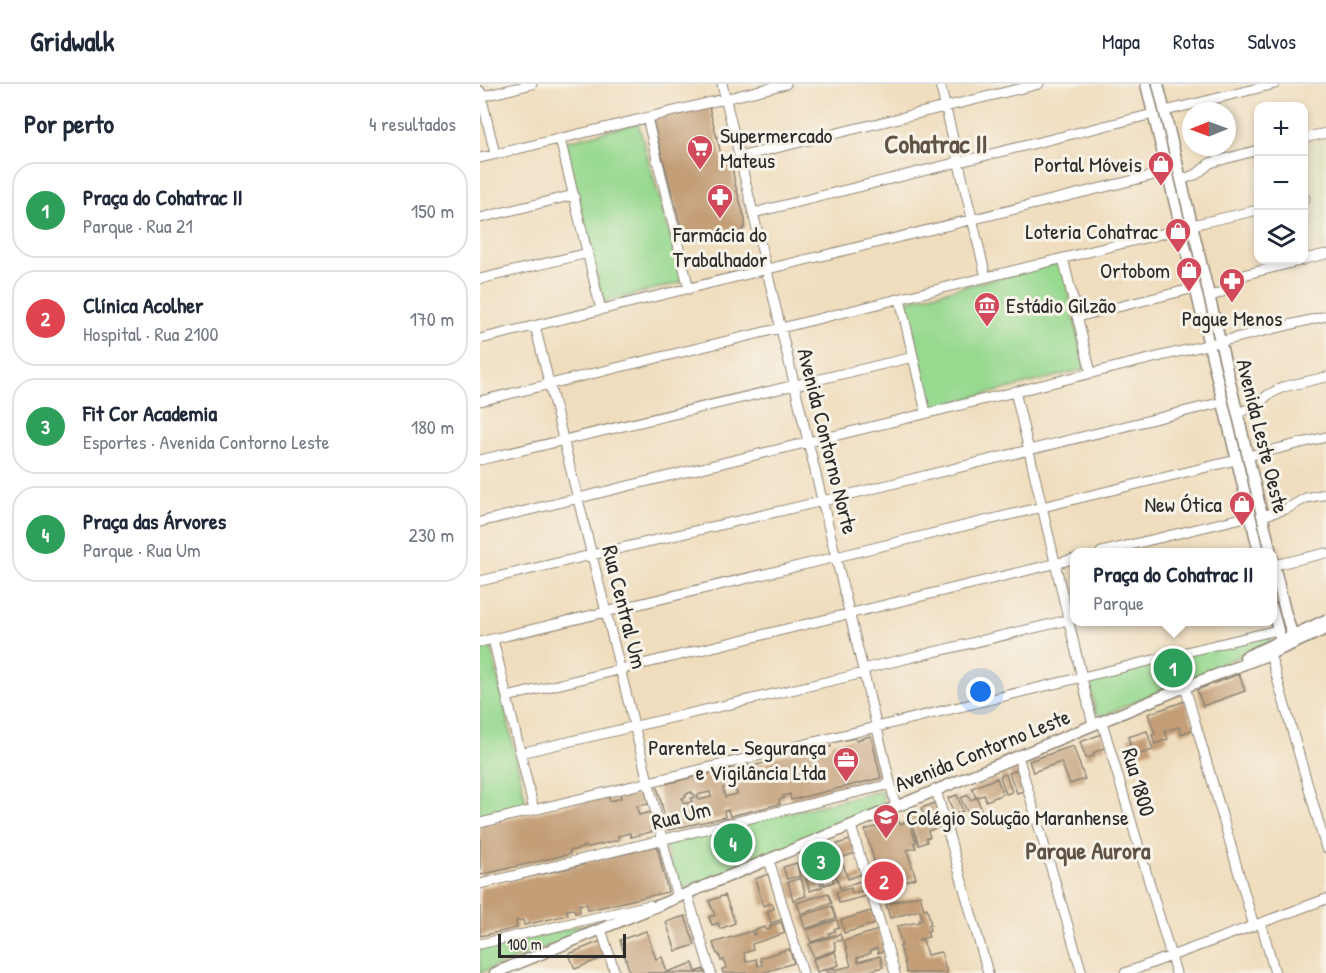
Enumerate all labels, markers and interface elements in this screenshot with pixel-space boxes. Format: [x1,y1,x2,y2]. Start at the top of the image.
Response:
text: Gridwalk [30,22,114,60]
text: Mapa [1102,27,1140,56]
text: Rotas [1173,27,1215,56]
text: Salvos [1248,27,1296,56]
north arrow [1182,102,1236,156]
map controls [1254,102,1308,264]
button: + [1254,102,1308,156]
text: Por perto [24,106,114,141]
text: 4 resultados [369,110,456,137]
place label: Supermercado Mateus [720,120,832,175]
district label: Cohatrac II [884,126,988,161]
supermarket icon: Supermercado Mateus [685,133,715,171]
place label: Portal Móveis [1034,149,1142,179]
shop icon: Portal Móveis [1146,149,1176,187]
button: − [1254,156,1308,210]
text: Praça do Cohatrac II [83,182,243,212]
pharmacy icon: Farmácia do Trabalhador [705,182,735,220]
text: 1 [42,197,49,224]
text: 150 m [411,197,454,224]
button: layers [1254,210,1308,264]
text: Parque · Rua 21 [83,212,193,239]
place label: Loteria Cohatrac [1026,216,1158,246]
shop icon: Loteria Cohatrac [1163,216,1193,254]
place label: Farmácia do Trabalhador [672,219,768,274]
place label: Ortobom [1100,255,1170,285]
shop icon: Ortobom [1174,255,1204,293]
pharmacy icon: Pague Menos [1217,266,1247,304]
text: Clínica Acolher [83,290,203,320]
museum icon: Estádio Gilzão [972,290,1002,328]
place label: Estádio Gilzão [1006,290,1116,320]
place label: Pague Menos [1182,303,1282,333]
text: 2 [41,305,50,332]
text: 170 m [410,305,454,332]
text: Hospital · Rua 2100 [83,320,218,347]
street label: Avenida Contorno Norte [790,345,866,537]
street label: Avenida Leste Oeste [1229,356,1297,517]
text: Fit Cor Academia [83,398,217,428]
text: 3 [41,413,50,440]
text: 180 m [411,413,454,440]
text: Esportes · Avenida Contorno Leste [83,428,329,455]
place label: New Ótica [1144,489,1222,519]
shop icon: New Ótica [1227,489,1257,527]
text: Praça das Árvores [83,506,226,536]
text: 4 [42,521,49,548]
text: 230 m [409,521,454,548]
text: Parque · Rua Um [83,536,201,563]
street label: Rua Central Um [595,542,655,672]
popup [1070,548,1277,626]
text: Praça do Cohatrac II [1094,559,1253,589]
text: Parque [1094,589,1144,616]
pin: 1 [1154,646,1192,690]
your location [966,677,995,706]
street label: Avenida Contorno Leste [890,701,1074,799]
place label: Parentela - Segurança e Vigilância Ltda [648,732,826,787]
street label: Rua 1800 [1115,744,1163,820]
office icon: Parentela - Segurança e Vigilância Ltda [831,745,861,783]
street label: Rua Um [648,793,714,837]
school or university icon: Colégio Solução Maranhense [871,802,901,840]
place label: Colégio Solução Maranhense [906,802,1129,832]
pin: 4 [714,820,752,866]
district label: Parque Aurora [1026,834,1151,867]
pin: 3 [802,838,840,884]
pin: 2 [864,858,904,904]
scale bar [498,931,626,958]
text: 100 m [507,933,542,955]

